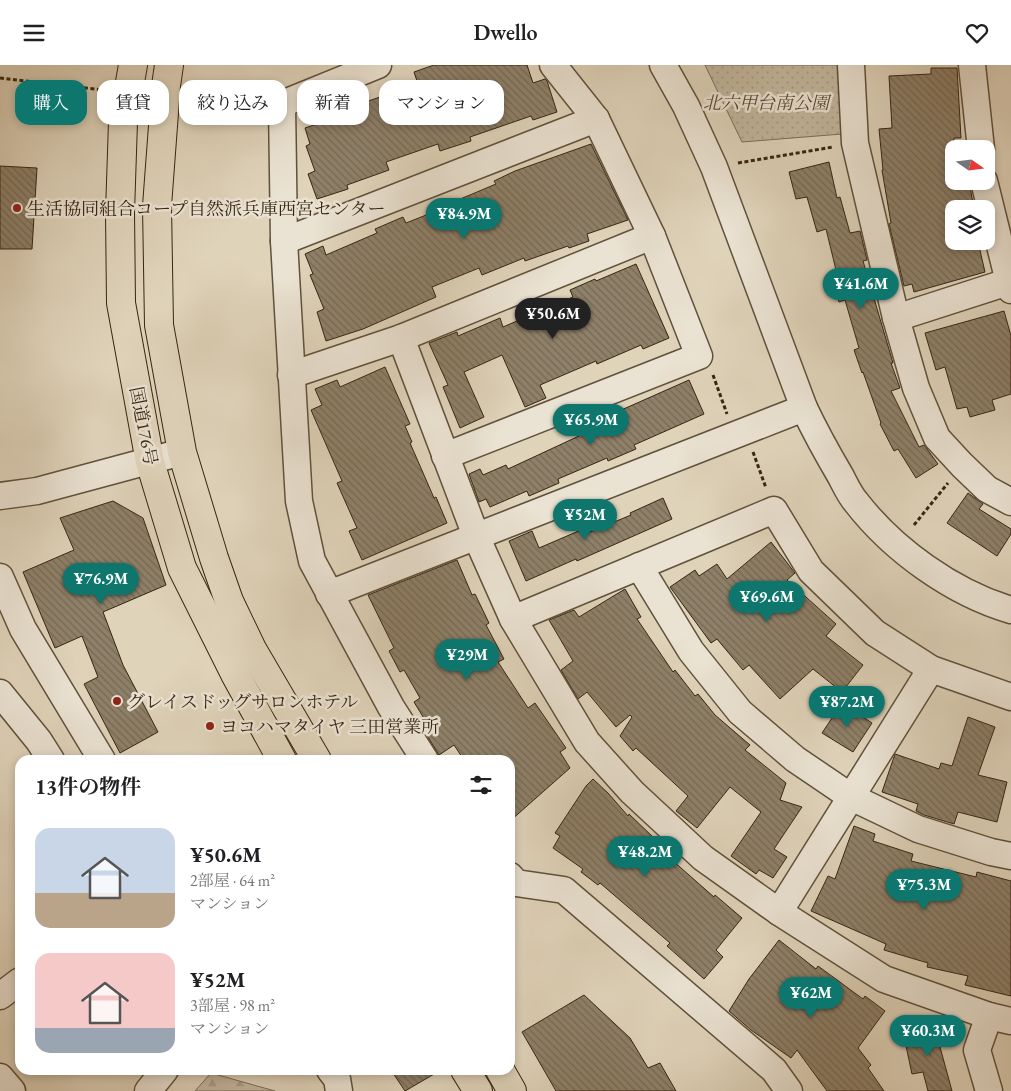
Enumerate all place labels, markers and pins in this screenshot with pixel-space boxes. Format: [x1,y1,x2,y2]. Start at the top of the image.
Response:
place label: 生活協同組合コープ自然派兵庫西宮センター [27,197,385,220]
pin: ¥84.9M [423,197,505,240]
marker: 生活協同組合コープ自然派兵庫西宮センター [11,202,23,214]
pin: ¥41.6M [820,267,902,310]
pin: ¥50.6M [512,297,594,340]
pin: ¥65.9M [550,403,632,446]
pin: ¥52M [555,499,615,541]
pin: ¥76.9M [60,563,142,605]
pin: ¥69.6M [726,581,808,623]
pin: ¥29M [437,639,497,681]
pin: ¥87.2M [806,685,888,728]
place label: グレイスドッグサロンホテル [127,690,358,713]
marker: グレイスドッグサロンホテル [111,695,123,707]
place label: ヨコハマタイヤ 三田営業所 [220,715,439,738]
marker: ヨコハマタイヤ 三田営業所 [204,720,216,732]
pin: ¥48.2M [604,835,686,878]
pin: ¥75.3M [883,869,965,911]
pin: ¥62M [781,977,841,1019]
pin: ¥60.3M [887,1015,969,1057]

